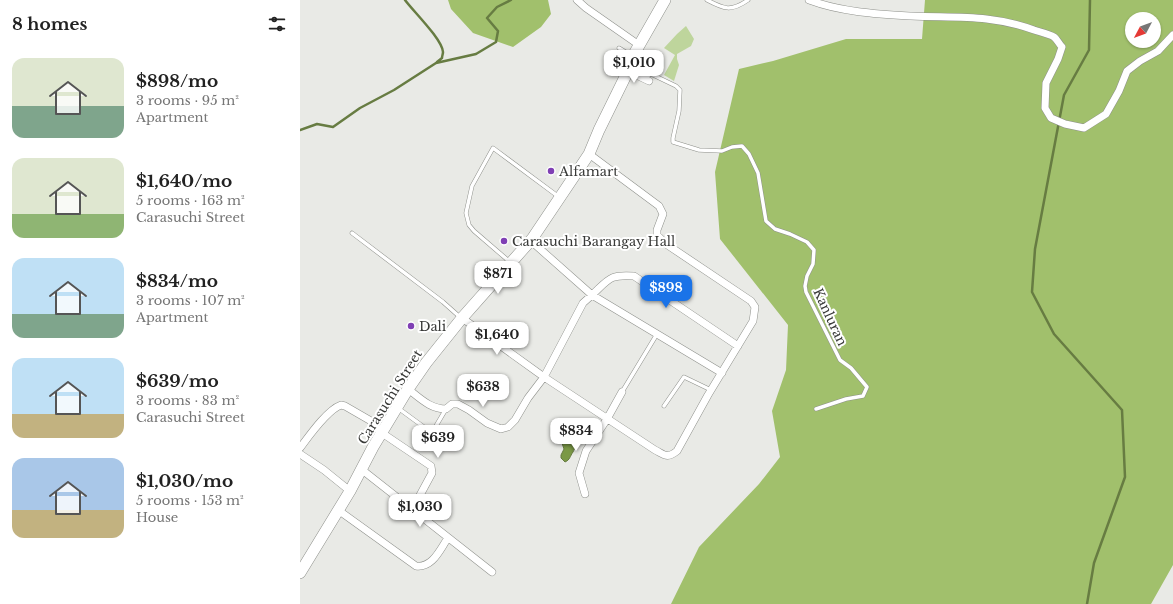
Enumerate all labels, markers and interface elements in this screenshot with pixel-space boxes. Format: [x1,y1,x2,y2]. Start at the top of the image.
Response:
north arrow [1125,12,1161,48]
map controls [1125,12,1161,48]
icon: filters [266,13,288,35]
text: 8 homes [12,14,87,35]
pin: $1,010 [601,50,667,84]
text: $1,010 [613,54,655,71]
text: $898/mo [136,71,218,92]
icon: home [44,74,92,122]
text: 3 rooms · 95 m² [136,92,239,109]
text: Apartment [136,109,208,126]
place label: Alfamart [558,163,618,180]
marker: Alfamart [546,166,556,176]
text: $1,640/mo [136,171,232,192]
icon: home [44,174,92,222]
text: 5 rooms · 163 m² [136,192,245,209]
text: Carasuchi Street [136,209,245,226]
place label: Carasuchi Barangay Hall [512,233,675,250]
marker: Carasuchi Barangay Hall [499,236,509,246]
pin: $871 [474,261,522,295]
text: $871 [483,265,513,282]
text: $834/mo [136,271,218,292]
icon: home [44,274,92,322]
pin: $898 [642,275,690,309]
text: $898 [649,279,683,296]
street label: Kanluran [809,285,851,349]
text: 3 rooms · 107 m² [136,292,245,309]
text: Apartment [136,309,208,326]
place label: Dali [419,318,447,335]
marker: Dali [406,321,416,331]
pin: $1,640 [464,322,530,356]
text: $1,640 [475,326,519,343]
street label: Carasuchi Street [354,346,426,448]
text: $639/mo [136,371,219,392]
icon: home [44,374,92,422]
pin: $638 [459,374,507,408]
text: $638 [466,378,500,395]
text: 3 rooms · 83 m² [136,392,239,409]
text: Carasuchi Street [136,409,245,426]
pin: $834 [552,418,600,452]
text: $834 [559,422,593,439]
pin: $639 [414,425,462,459]
text: $639 [421,429,455,446]
text: $1,030/mo [136,471,233,492]
icon: home [44,474,92,522]
text: 5 rooms · 153 m² [136,492,244,509]
pin: $1,030 [387,494,453,528]
text: $1,030 [397,498,443,515]
text: House [136,509,178,526]

